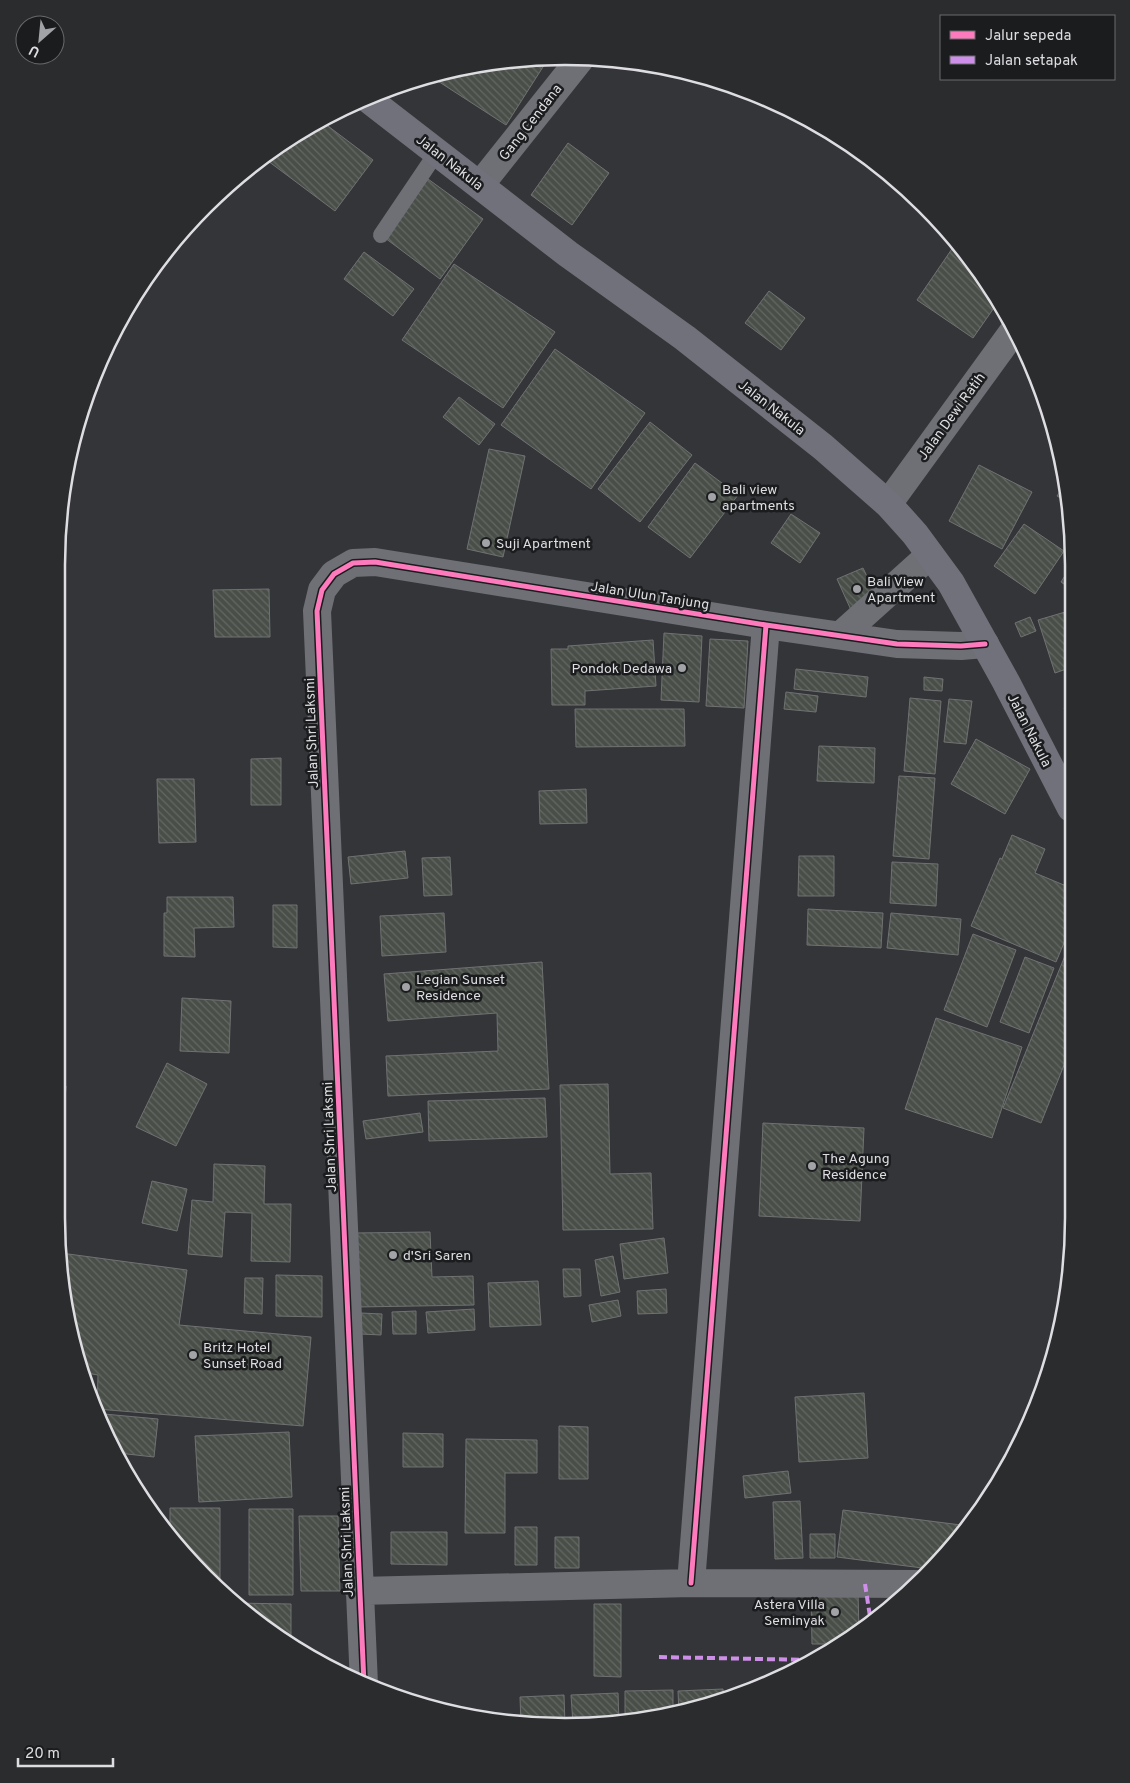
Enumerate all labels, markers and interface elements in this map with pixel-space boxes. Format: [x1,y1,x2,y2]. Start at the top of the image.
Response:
north arrow [15,15,65,65]
legend [940,15,1115,80]
text: Jalur sepeda [985,27,1071,46]
text: U [26,40,43,60]
text: Jalan setapak [985,52,1078,71]
street label: Gang Cendana [496,81,566,164]
street label: Jalan Nakula [412,132,486,195]
street label: Jalan Dewi Ratih [915,370,990,464]
street label: Jalan Nakula [734,377,808,440]
place label: Bali view apartments [722,482,795,515]
marker: Bali view apartments [706,491,718,503]
place label: Suji Apartment [496,536,591,553]
marker: Suji Apartment [480,537,492,549]
place label: Bali View Apartment [867,574,935,607]
street label: Jalan Ulun Tanjung [589,579,710,614]
marker: Bali View Apartment [851,583,863,595]
place label: Pondok Dedawa [571,661,672,678]
marker: Pondok Dedawa [676,662,688,674]
street label: Jalan Shri Laksmi [302,677,323,788]
street label: Jalan Nakula [1003,691,1054,770]
place label: Legian Sunset Residence [416,972,505,1005]
marker: Legian Sunset Residence [400,981,412,993]
street label: Jalan Shri Laksmi [320,1081,341,1192]
place label: The Agung Residence [822,1151,890,1184]
marker: The Agung Residence [806,1160,818,1172]
place label: d'Sri Saren [403,1248,471,1265]
marker: d'Sri Saren [387,1249,399,1261]
place label: Britz Hotel Sunset Road [203,1340,282,1373]
marker: Britz Hotel Sunset Road [187,1349,199,1361]
street label: Jalan Shri Laksmi [337,1486,358,1597]
place label: Astera Villa Seminyak [754,1597,825,1630]
marker: Astera Villa Seminyak [829,1606,841,1618]
scale bar [18,1736,112,1768]
text: 20 m [25,1745,60,1764]

